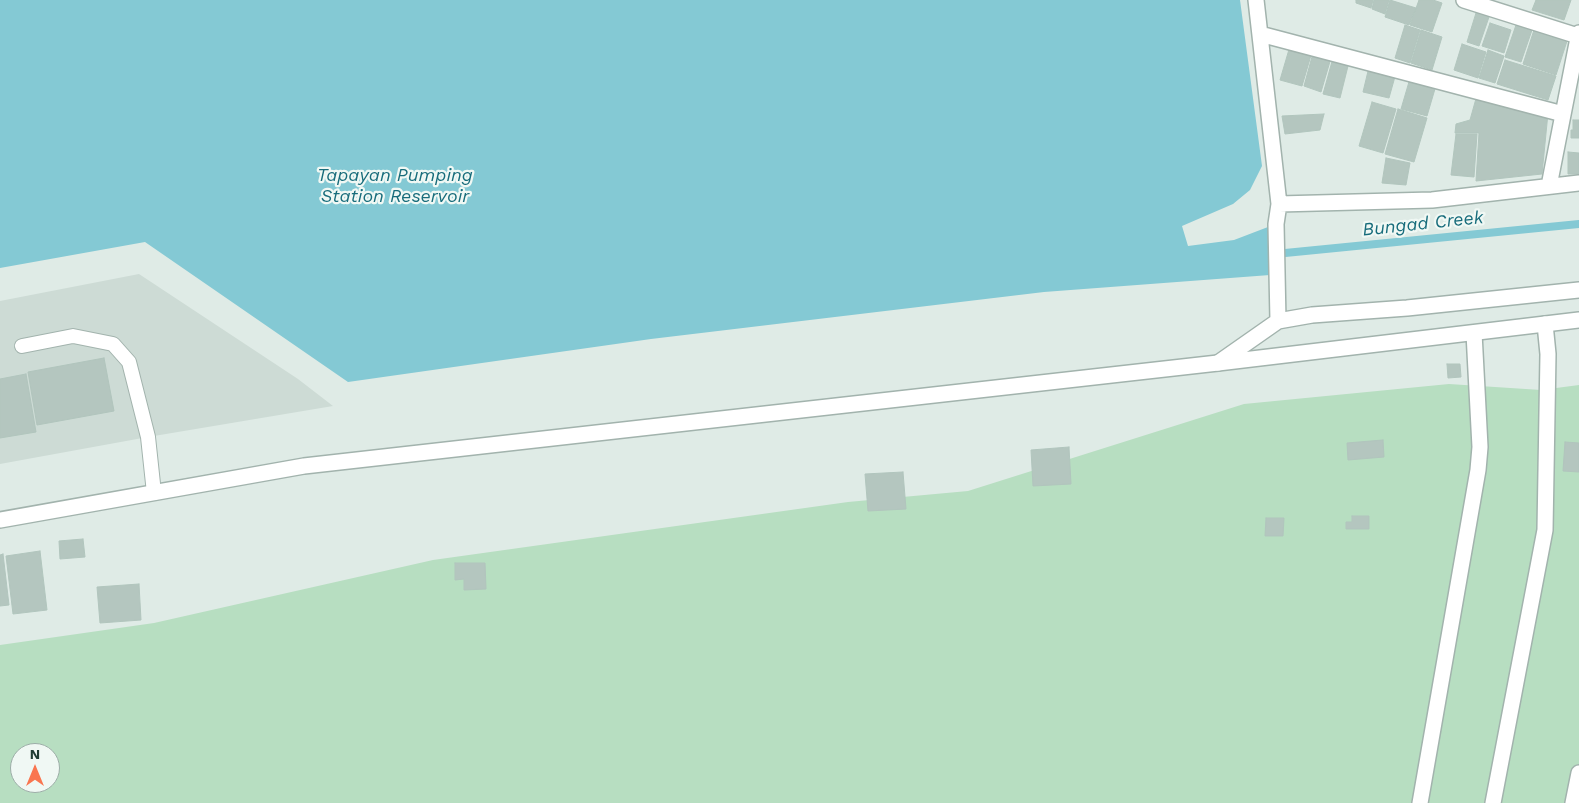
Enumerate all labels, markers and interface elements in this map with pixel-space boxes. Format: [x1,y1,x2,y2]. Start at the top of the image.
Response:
water label: Tapayan Pumping Station Reservoir [317,165,473,208]
water label: Bungad Creek [1361,207,1485,241]
north arrow [10,743,60,793]
text: N [30,746,40,762]

